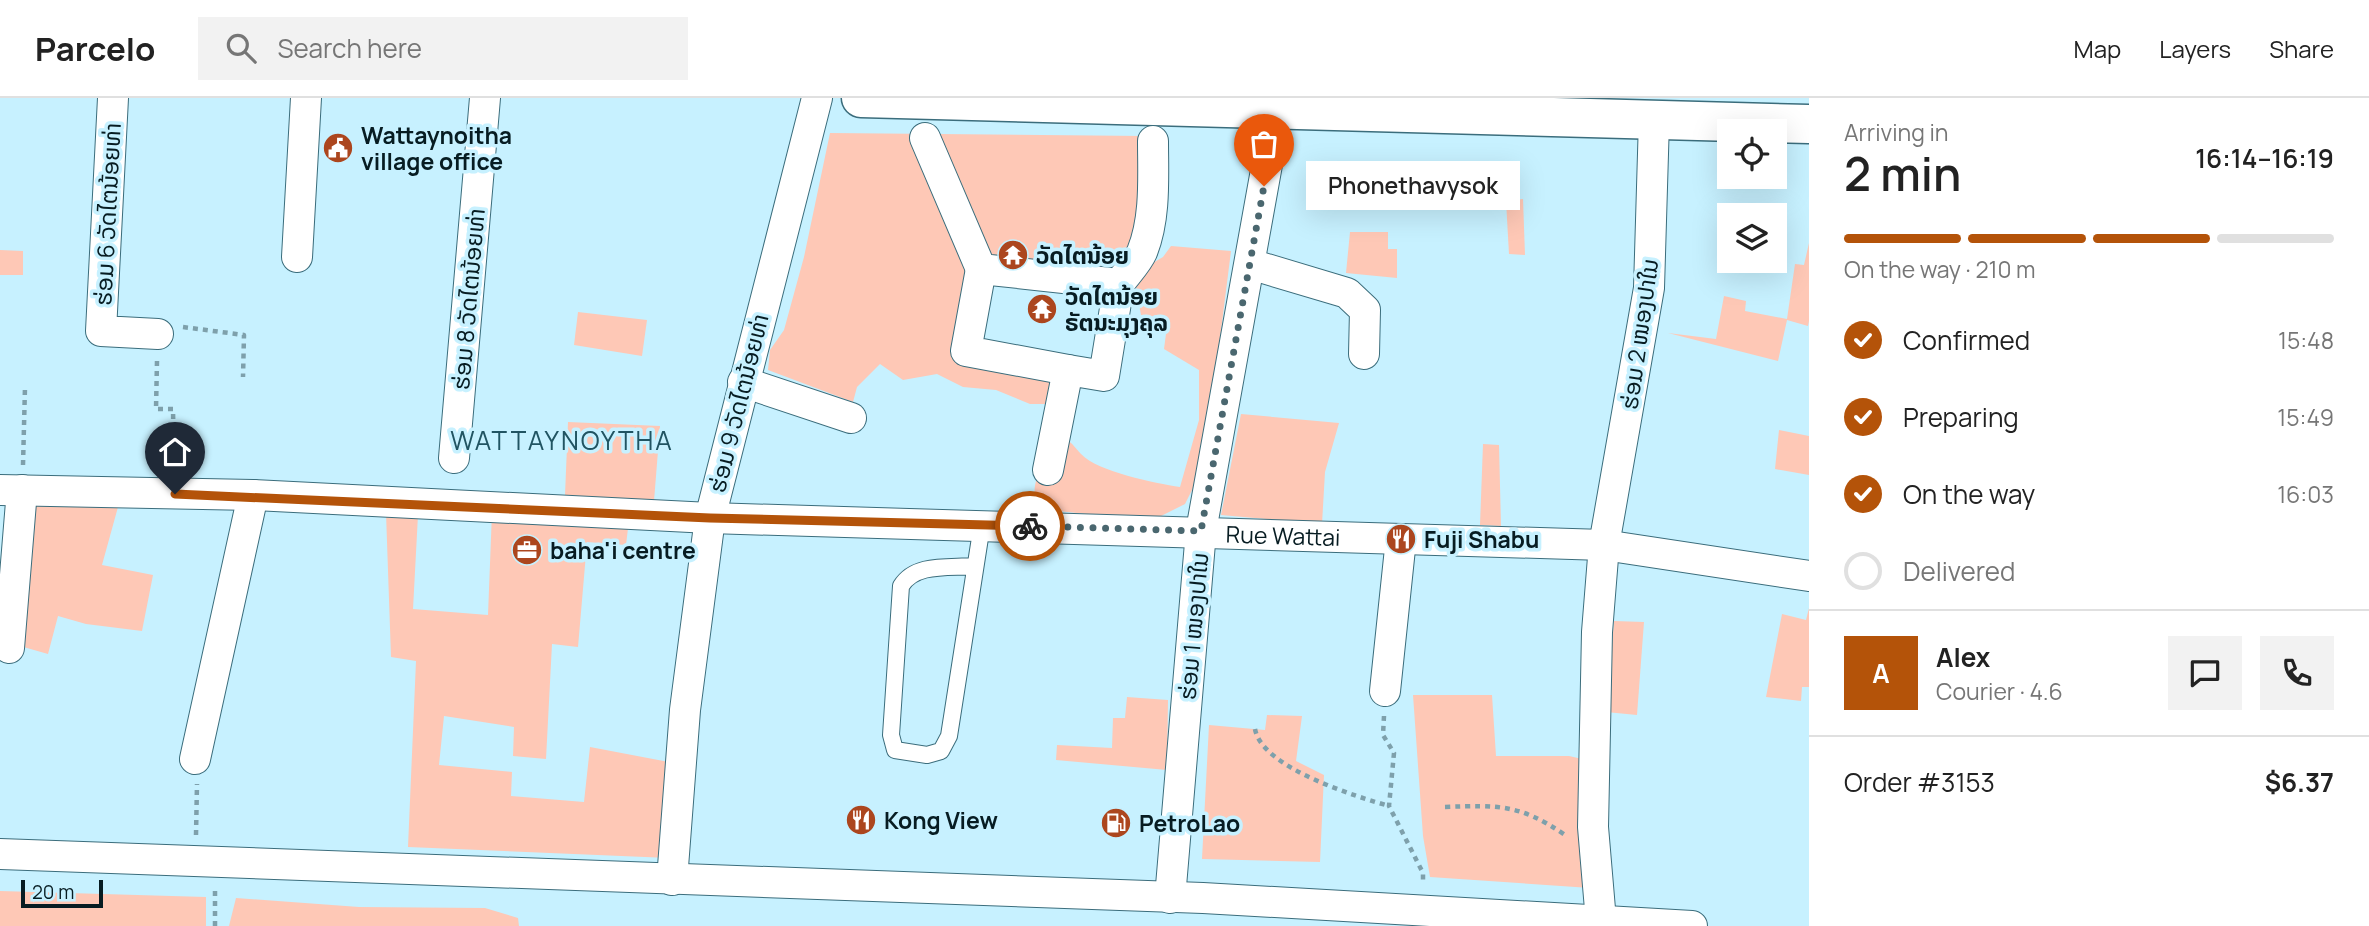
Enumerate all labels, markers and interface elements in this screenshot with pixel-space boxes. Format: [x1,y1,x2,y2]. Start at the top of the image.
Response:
search box [198,17,688,80]
text: Parcelo [35,26,156,71]
icon: search [222,29,260,67]
text: Search here [278,30,422,66]
text: Map [2074,32,2121,65]
text: Layers [2159,32,2231,65]
text: Share [2269,32,2334,65]
pin [1234,114,1294,186]
text: Arriving in [1844,116,1949,148]
place label: Wattaynoitha village office [361,119,512,177]
map controls [1717,119,1787,273]
button: locate [1717,119,1787,189]
street label: ຮ່ອມ 6 ວັດໄຕນ້ອຍທ່າ [86,122,128,306]
icon: bag [1245,125,1283,163]
public building icon: Wattaynoitha village office [321,131,355,165]
text: 16:14–16:19 [2195,140,2334,176]
text: 2 min [1844,142,1961,205]
callout: Phonethavysok [1306,162,1520,210]
text: Phonethavysok [1328,169,1498,201]
button: layers [1717,203,1787,273]
street label: ຮ່ອມ 8 ວັດໄຕນ້ອຍທ່າ [444,207,492,391]
temple icon: ວັດໄຕນ້ອຍ [996,238,1030,272]
place label: ວັດໄຕນ້ອຍ [1036,239,1129,271]
text: On the way · 210 m [1844,253,2036,285]
street label: ຮ່ອມ 2 ໜອງປາໃນ [1613,257,1665,411]
place label: ວັດໄຕນ້ອຍ ຣັຕນະມຸງຄຸລ [1065,280,1168,338]
temple icon: ວັດໄຕນ້ອຍ ຣັຕນະມຸງຄຸລ [1025,292,1059,326]
street label: ຮ່ອມ 9 ວັດໄຕນ້ອຍທ່າ [700,310,776,496]
icon: check [1844,321,1882,359]
text: Confirmed [1903,322,2030,358]
text: 15:48 [2278,324,2334,356]
icon: check [1844,398,1882,436]
text: Preparing [1903,399,2019,435]
text: 15:49 [2277,401,2334,433]
pin [145,422,205,494]
district label: WATTAYNOYTHA [450,422,674,458]
icon: home [156,433,194,471]
icon: check [1844,475,1882,513]
text: On the way [1903,476,2035,512]
text: 16:03 [2277,478,2334,510]
courier [995,491,1065,561]
icon: bike [1011,507,1049,545]
street label: Rue Wattai [1225,518,1341,553]
restaurant icon: Fuji Shabu [1384,522,1418,556]
place label: Fuji Shabu [1424,523,1539,555]
office icon: baha'i centre [510,533,544,567]
place label: baha'i centre [550,534,696,566]
street label: ຮ່ອມ 1 ໜອງປາໃນ [1171,551,1215,701]
text: Delivered [1903,553,2015,589]
button: chat [2168,636,2242,710]
button: phone [2260,636,2334,710]
text: Alex [1936,639,1990,675]
text: A [1872,655,1890,691]
text: Courier · 4.6 [1936,675,2063,707]
text: Order #3153 [1844,764,1995,800]
text: $6.37 [2265,764,2334,800]
restaurant icon: Kong View [844,803,878,837]
place label: Kong View [884,804,998,836]
fuel station icon: PetroLao [1099,806,1133,840]
place label: PetroLao [1139,807,1240,839]
scale bar [21,877,103,909]
text: 20 m [32,879,74,905]

